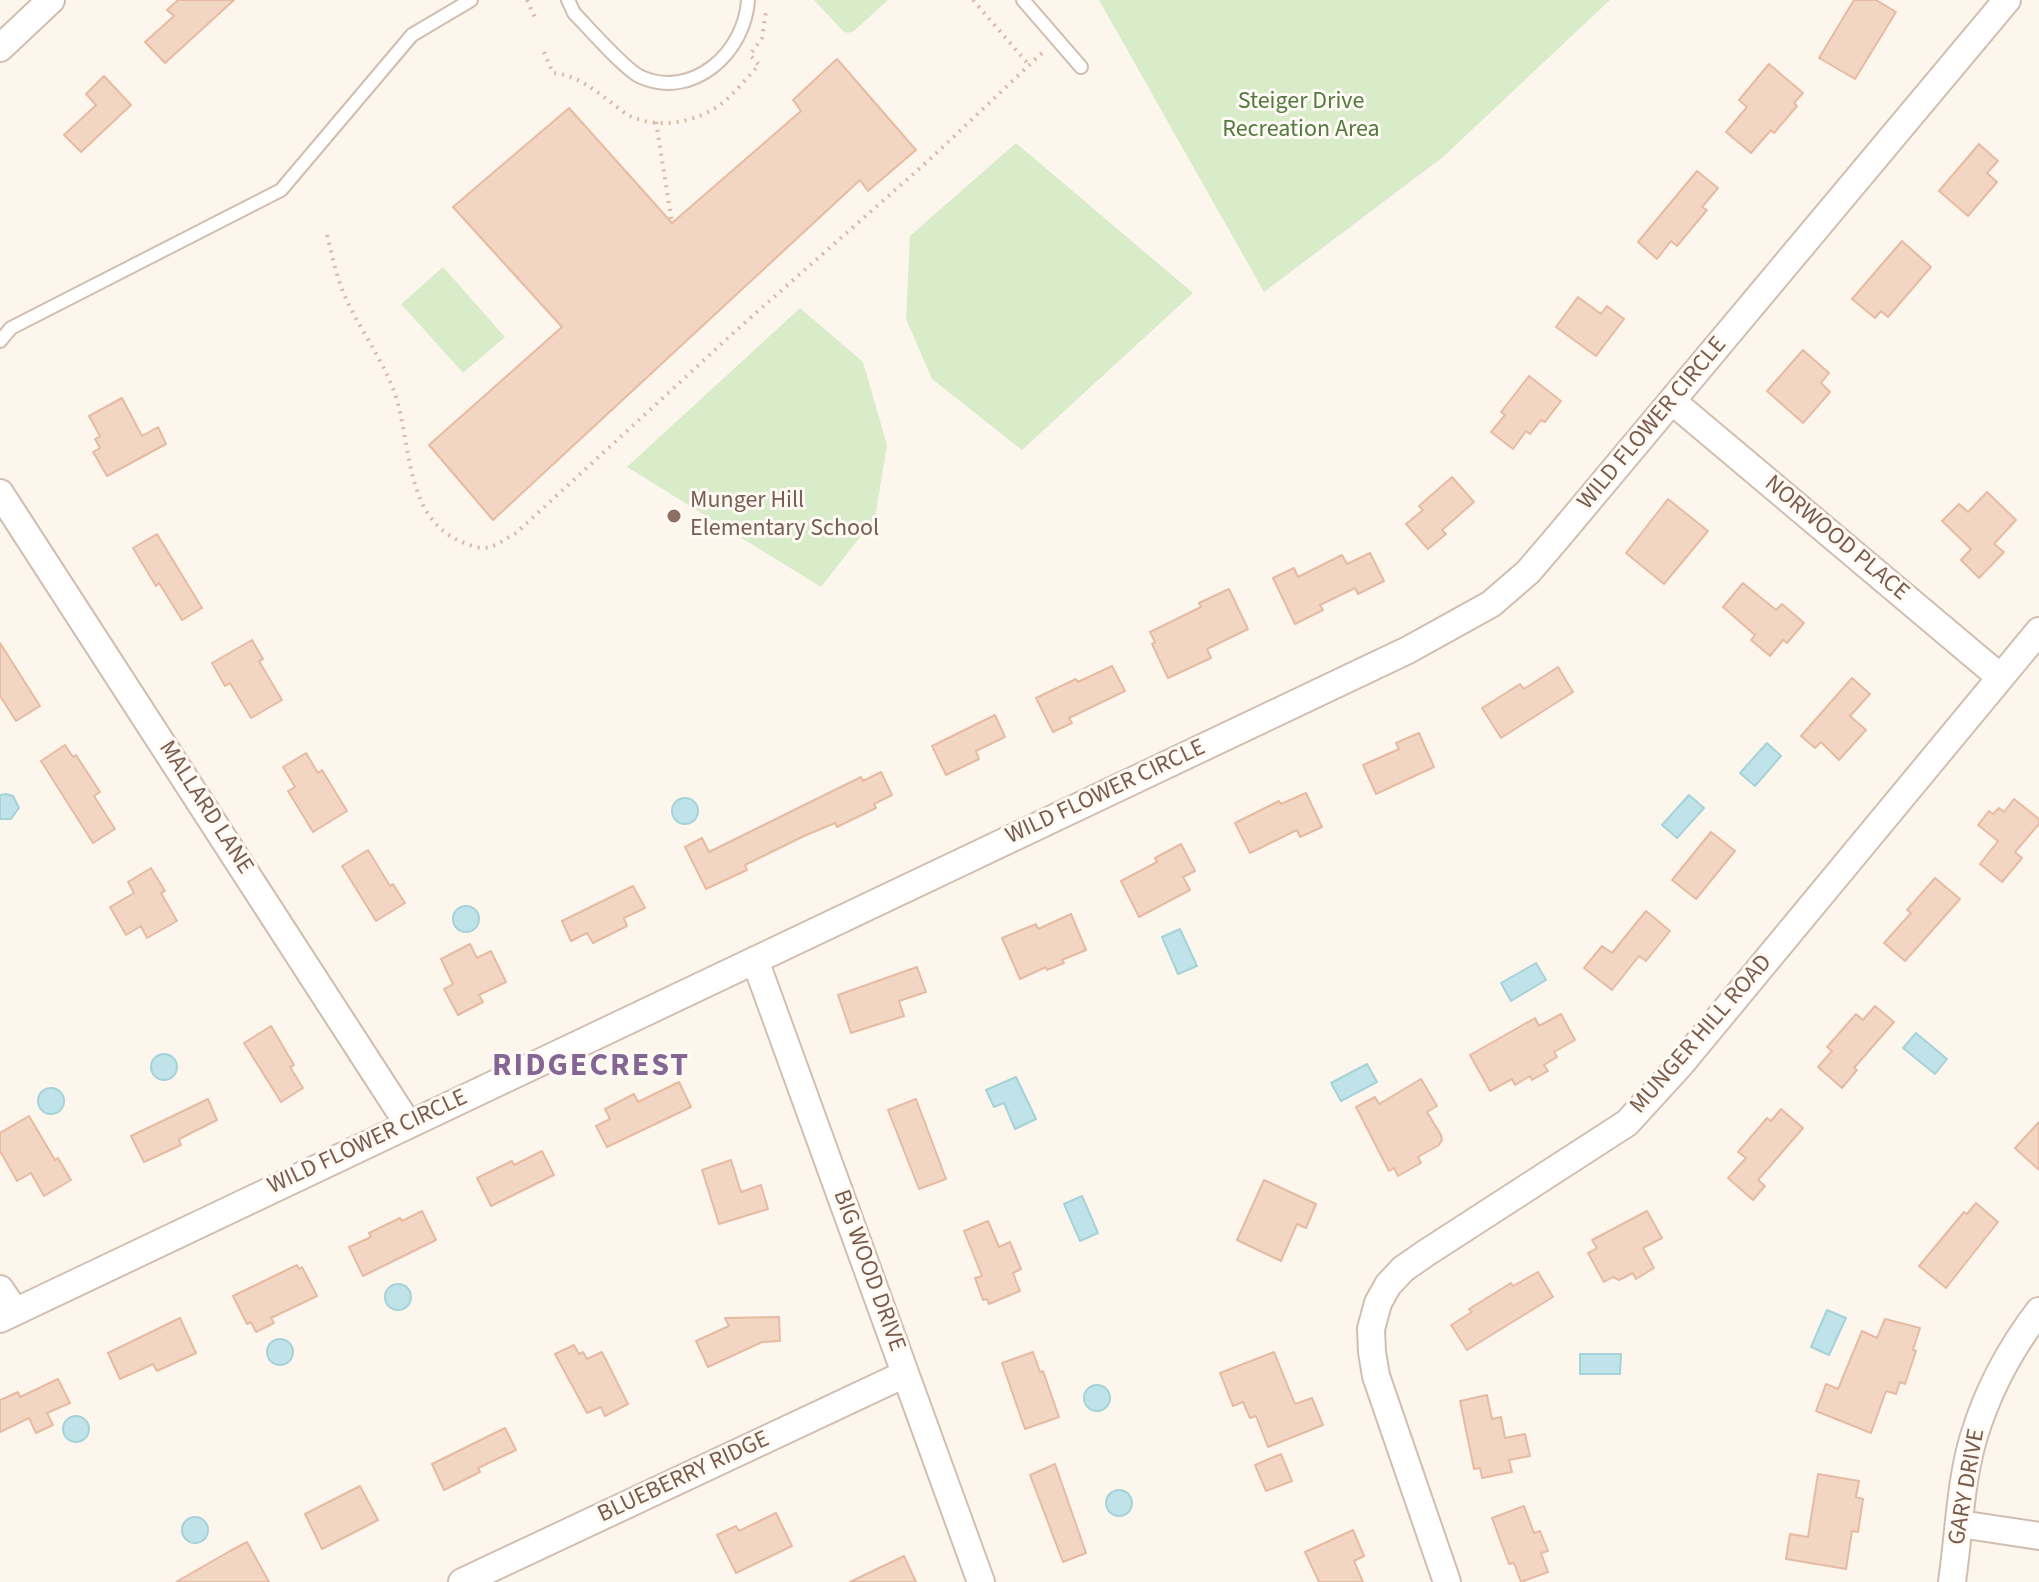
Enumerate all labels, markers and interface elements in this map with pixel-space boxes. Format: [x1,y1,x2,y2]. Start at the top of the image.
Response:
park label: Steiger Drive Recreation Area [1222,89,1380,145]
street label: WILD FLOWER CIRCLE [1572,332,1734,516]
street label: NORWOOD PLACE [1758,470,1914,608]
place label: Munger Hill Elementary School [690,488,879,544]
marker: Munger Hill Elementary School [665,507,683,525]
street label: WILD FLOWER CIRCLE [1002,734,1210,852]
street label: MALLARD LANE [151,736,259,880]
street label: MUNGER HILL ROAD [1625,949,1779,1121]
district label: RIDGECREST [492,1049,690,1087]
street label: WILD FLOWER CIRCLE [264,1084,472,1202]
street label: BIG WOOD DRIVE [825,1186,911,1356]
street label: BLUEBERRY RIDGE [594,1426,774,1530]
street label: GARY DRIVE [1944,1427,1992,1547]

